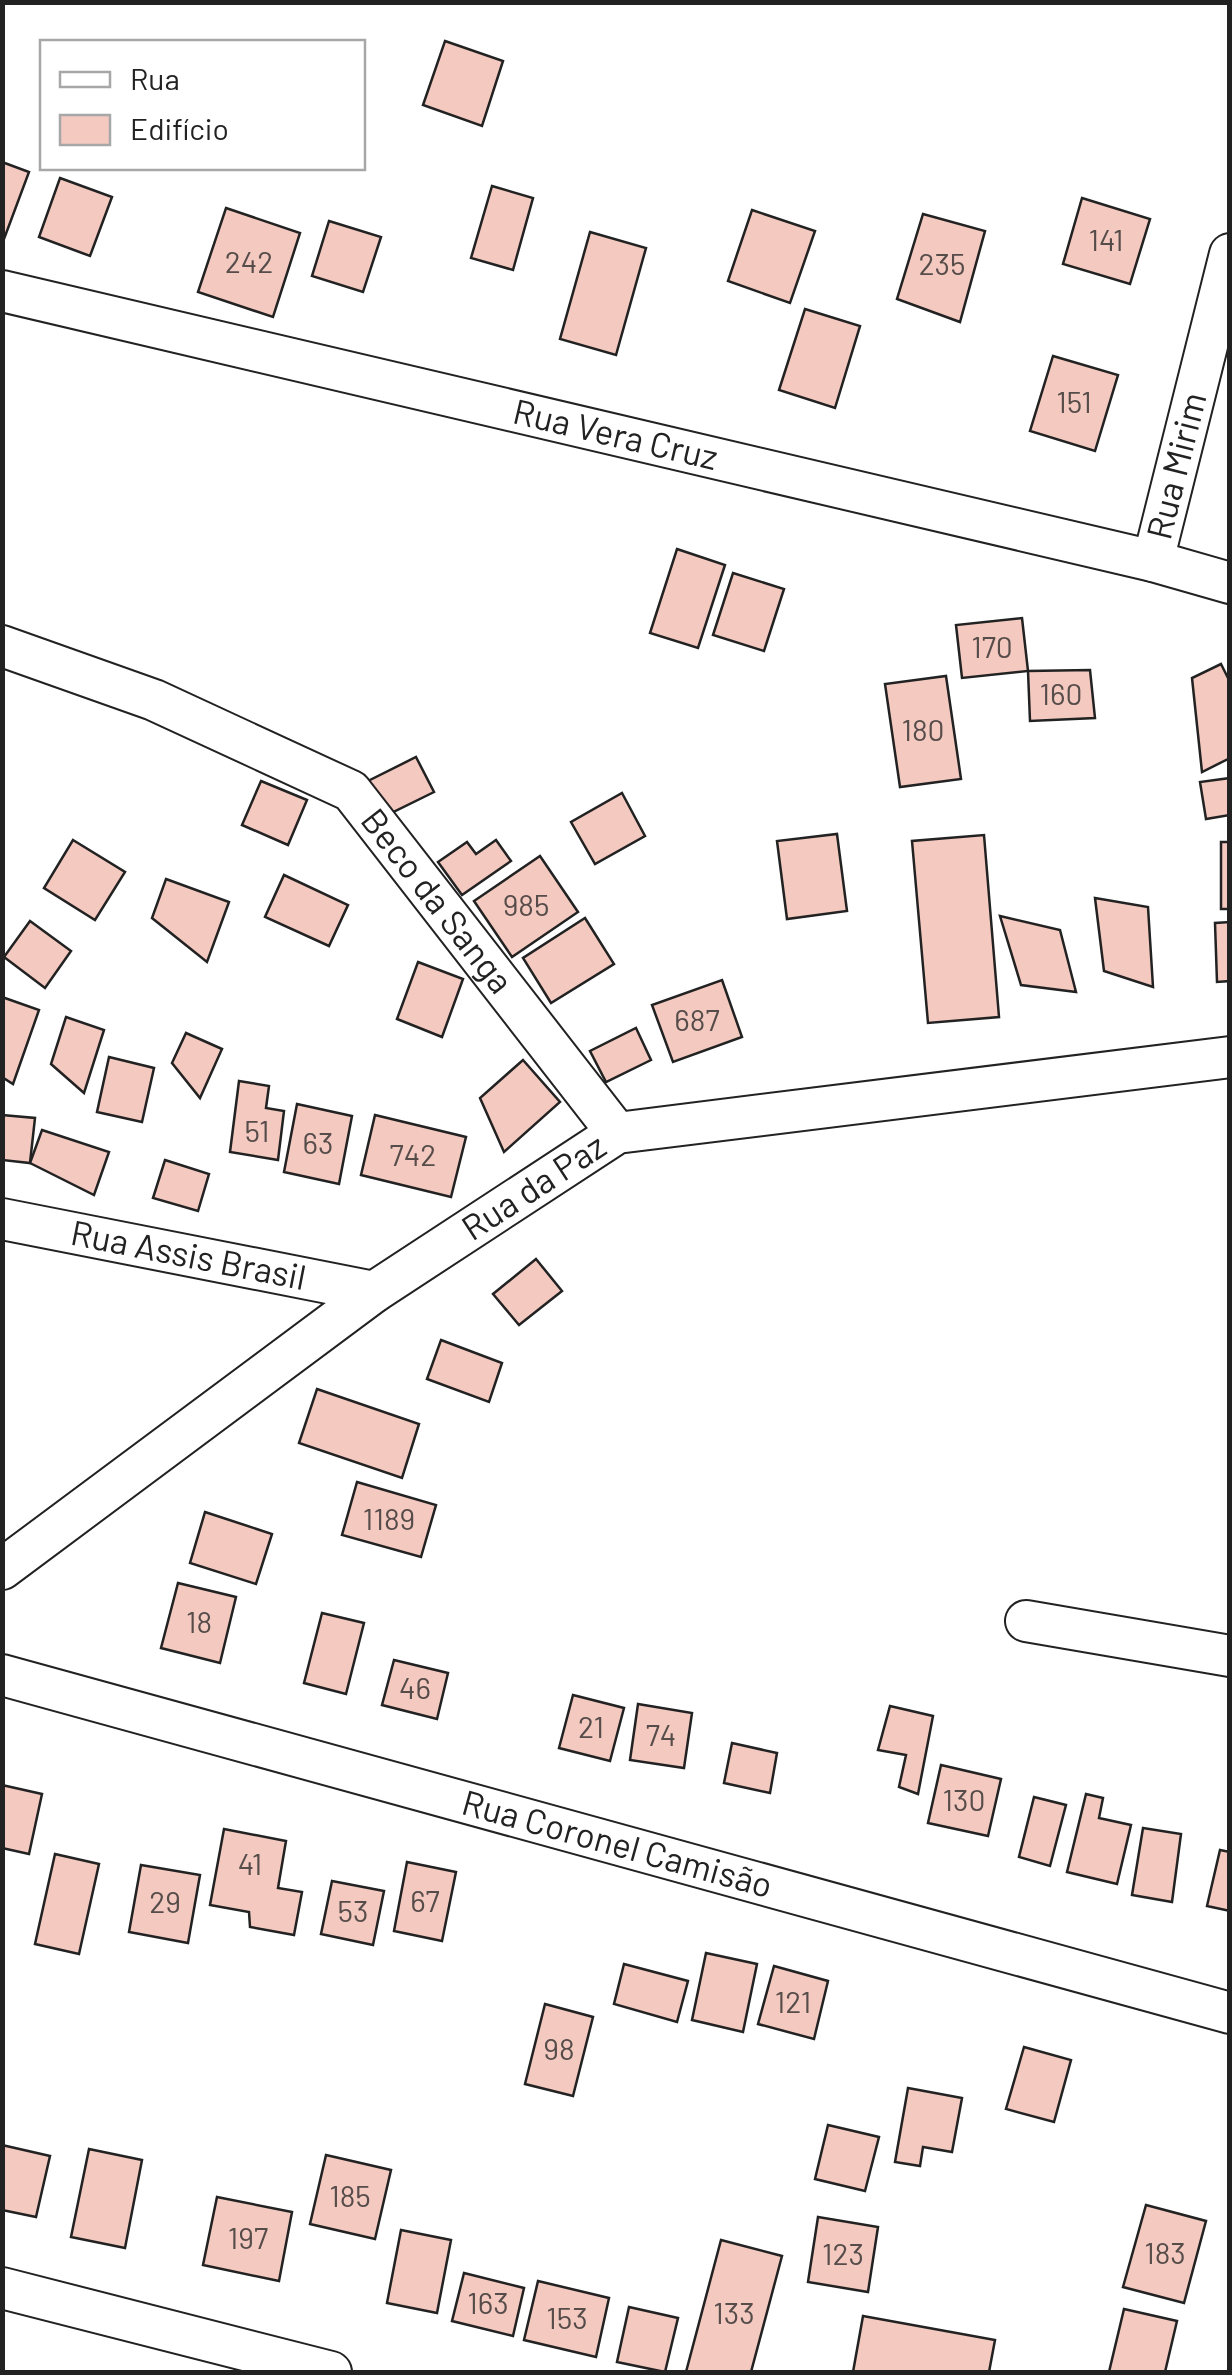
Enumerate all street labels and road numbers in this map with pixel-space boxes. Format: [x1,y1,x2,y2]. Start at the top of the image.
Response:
street label: Rua Mirim [1136,388,1213,543]
street label: Rua Vera Cruz [509,389,722,477]
street label: Beco da Sanga [353,799,523,1001]
street label: Rua da Paz [453,1123,613,1248]
street label: Rua Assis Brasil [68,1210,310,1297]
street label: Rua Coronel Camisão [458,1780,777,1905]

